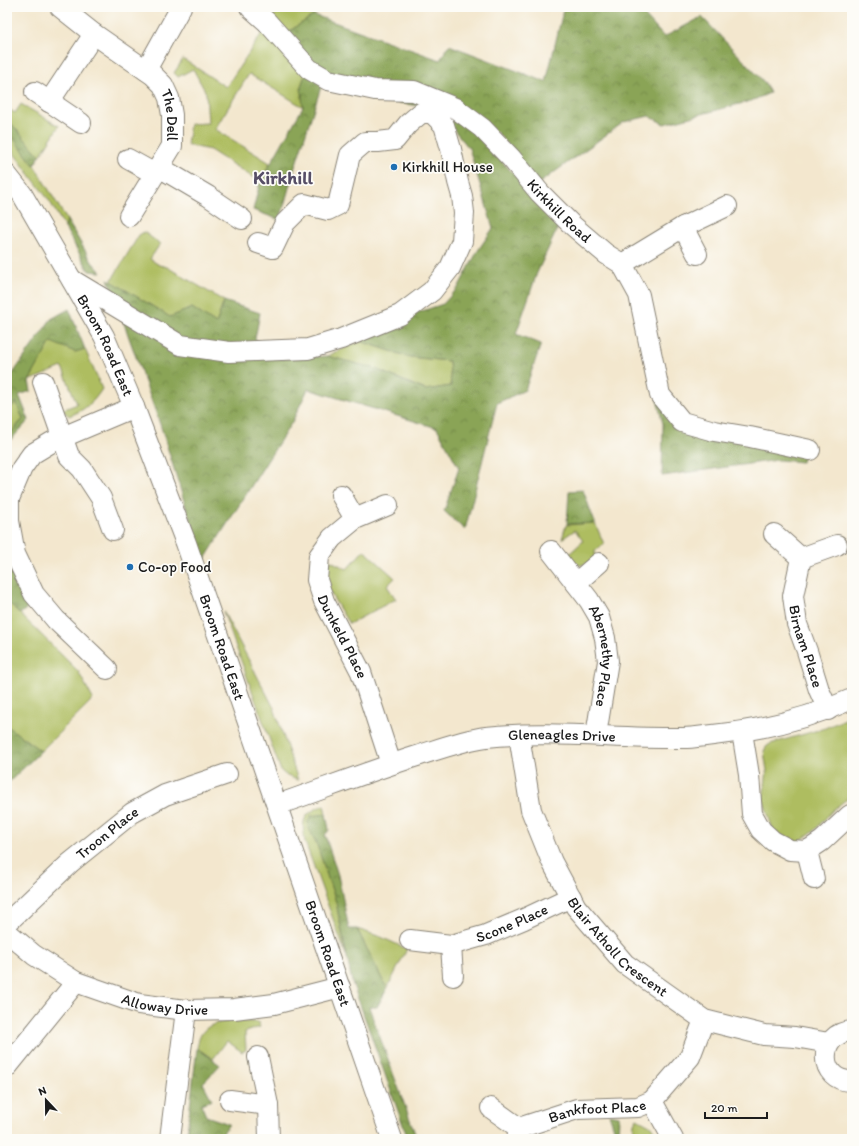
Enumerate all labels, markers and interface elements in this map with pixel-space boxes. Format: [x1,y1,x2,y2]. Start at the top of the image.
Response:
street label: The Dell [157,86,181,142]
place label: Kirkhill House [402,158,493,176]
marker: Kirkhill House [389,162,399,172]
district label: Kirkhill [253,166,314,189]
street label: Kirkhill Road [523,175,595,247]
street label: Broom Road East [73,291,137,399]
place label: Co-op Food [138,558,211,576]
marker: Co-op Food [125,562,135,572]
street label: Broom Road East [195,592,249,703]
street label: Dunkeld Place [313,592,371,680]
street label: Abernethy Place [585,601,617,708]
street label: Birnam Place [785,604,827,690]
street label: Gleneagles Drive [508,725,616,746]
street label: Troon Place [73,802,141,863]
street label: Blair Atholl Crescent [564,894,672,1001]
street label: Broom Road East [301,898,355,1009]
street label: Scone Place [474,900,551,946]
street label: Alloway Drive [119,990,208,1019]
north arrow [26,1080,66,1120]
text: N [37,1084,48,1099]
scale bar [705,1094,767,1120]
street label: Bankfoot Place [546,1096,649,1127]
text: 20 m [711,1101,738,1115]

